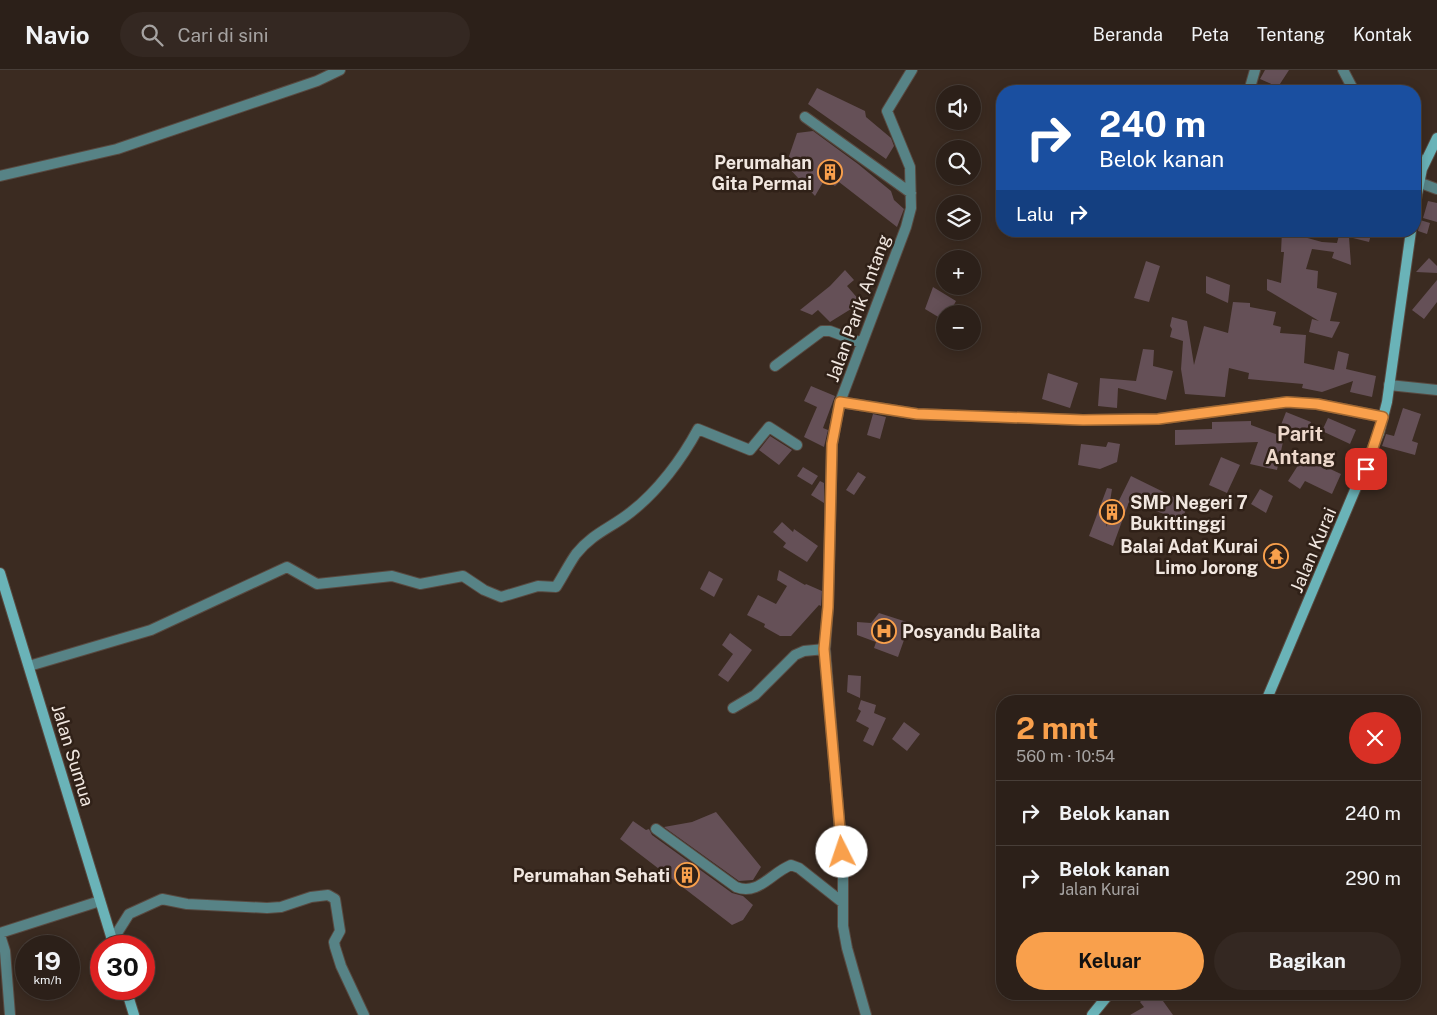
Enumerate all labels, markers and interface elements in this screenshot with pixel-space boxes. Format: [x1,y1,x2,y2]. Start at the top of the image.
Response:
search box [120,12,470,57]
text: Navio [25,21,90,49]
icon: search [138,21,166,49]
text: Cari di sini [178,24,268,46]
text: Beranda [1093,24,1163,45]
text: Peta [1191,24,1229,45]
text: Tentang [1257,24,1325,45]
text: Kontak [1353,24,1412,45]
map controls [936,85,981,350]
button: sound [936,85,981,130]
text: 240 m [1099,104,1206,145]
icon: right [1016,105,1081,170]
button: search [936,140,981,185]
text: Belok kanan [1099,146,1224,172]
place label: Perumahan Gita Permai [712,152,812,194]
building icon: Perumahan Gita Permai [817,159,843,185]
button: layers [936,195,981,240]
icon: right [1064,200,1092,228]
text: Lalu [1016,203,1054,225]
street label: Jalan Parik Antang [822,231,894,385]
button: + [936,250,981,295]
button: − [936,305,981,350]
district label: Parit Antang [1265,422,1335,469]
pin [1345,448,1387,490]
icon: arrive [1352,455,1380,483]
place label: SMP Negeri 7 Bukittinggi [1130,492,1248,534]
building icon: SMP Negeri 7 Bukittinggi [1099,499,1125,525]
street label: Jalan Kurai [1286,504,1340,596]
place label: Balai Adat Kurai Limo Jorong [1120,536,1258,578]
temple icon: Balai Adat Kurai Limo Jorong [1263,543,1289,569]
hospital icon: Posyandu Balita [871,618,897,644]
place label: Posyandu Balita [902,621,1040,642]
street label: Jalan Sumua [48,701,98,809]
text: 2 mnt [1016,710,1098,746]
button: close [1349,712,1401,764]
text: 560 m · 10:54 [1016,747,1115,766]
icon: right [1016,799,1044,827]
text: Belok kanan [1059,802,1170,824]
text: 240 m [1345,802,1401,824]
position arrow [815,825,867,877]
text: Belok kanan [1059,858,1170,880]
building icon: Perumahan Sehati [674,862,700,888]
icon: right [1016,864,1044,892]
place label: Perumahan Sehati [513,865,670,886]
text: 290 m [1345,867,1401,889]
text: Jalan Kurai [1059,880,1139,899]
button: Keluar [1016,932,1204,990]
button: Bagikan [1214,932,1401,990]
speed limit sign: 30 [90,935,155,1000]
text: 19 [34,946,61,976]
text: km/h [33,973,62,987]

